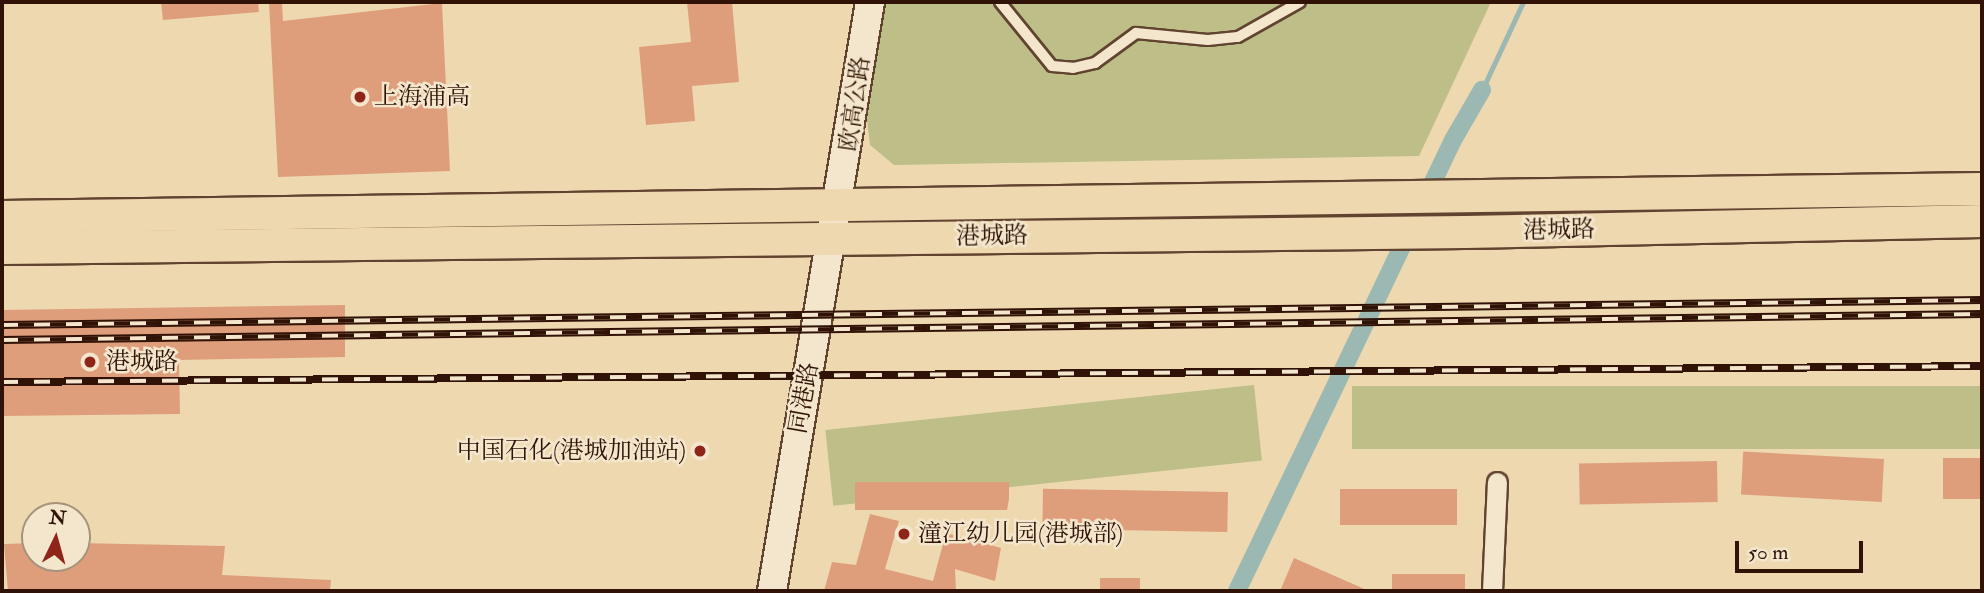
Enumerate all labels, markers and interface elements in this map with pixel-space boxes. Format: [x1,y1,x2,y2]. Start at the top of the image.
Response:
street label: 欧高公路 [834,54,876,154]
place label: 上海浦高 [374,83,470,111]
marker: 上海浦高 [352,89,368,105]
street label: 港城路 [1523,215,1595,245]
street label: 港城路 [956,221,1028,251]
place label: 港城路 [106,348,178,376]
marker: 港城路 [80,352,100,372]
street label: 同港路 [784,360,824,436]
place label: 中国石化(港城加油站) [457,437,686,465]
marker: 中国石化(港城加油站) [692,443,708,459]
north arrow [21,502,91,572]
text: N [48,505,67,531]
place label: 潼江幼儿园(港城部) [918,520,1123,548]
marker: 潼江幼儿园(港城部) [896,526,912,542]
scale bar [1739,526,1867,570]
text: 50 m [1748,539,1789,566]

